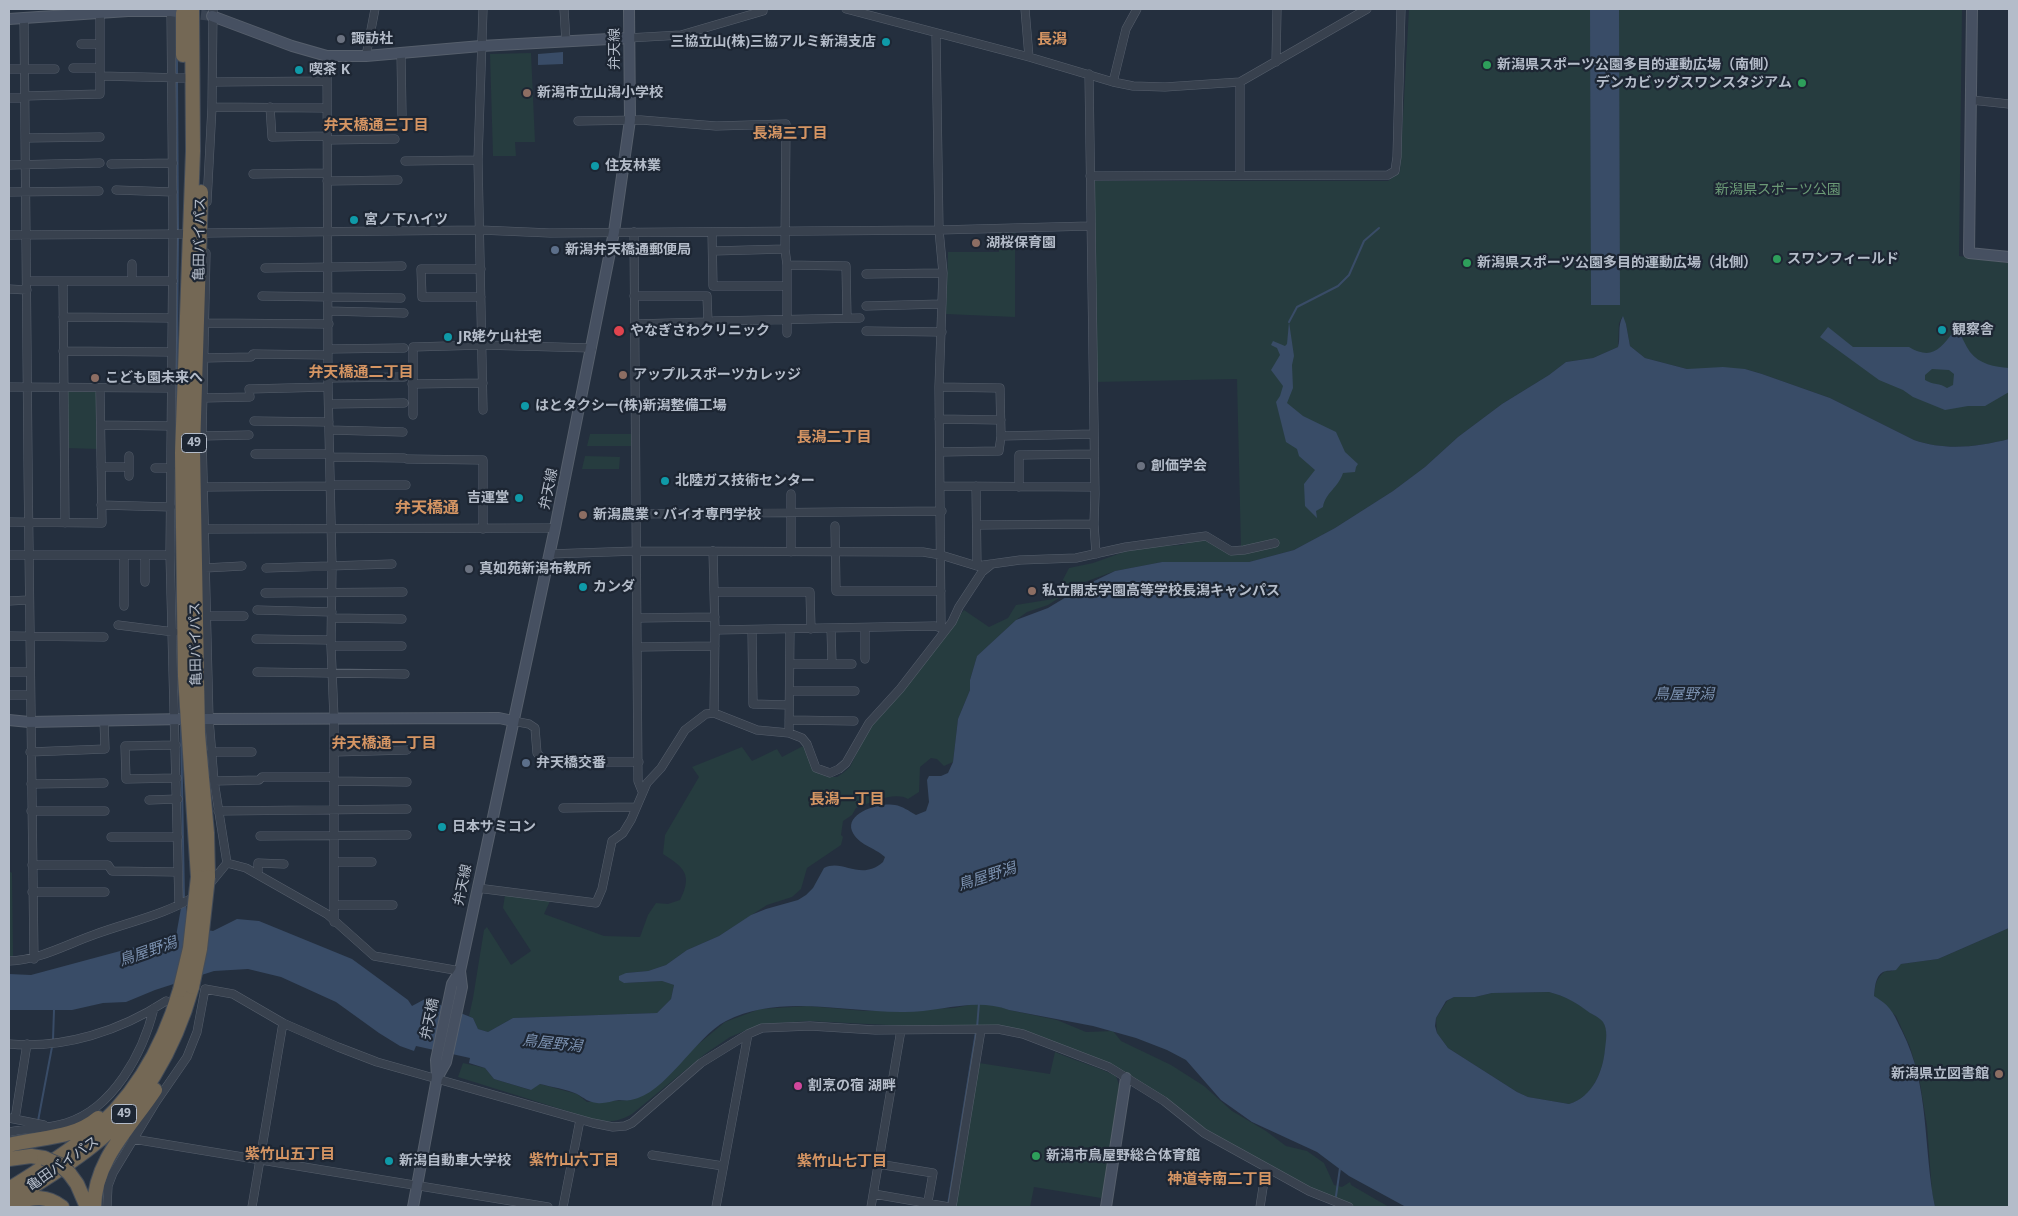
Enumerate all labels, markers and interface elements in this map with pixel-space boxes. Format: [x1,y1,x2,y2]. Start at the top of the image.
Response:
street label: 弁天線 [607,28,623,70]
place label: 諏訪社 [351,31,393,47]
district label: 長潟 [1037,31,1067,49]
marker: 諏訪社 [335,33,347,45]
place label: 三協立山(株)三協アルミ新潟支店 [671,34,876,50]
marker: 三協立山(株)三協アルミ新潟支店 [880,36,892,48]
place label: 新潟県スポーツ公園多目的運動広場（南側） [1497,57,1777,73]
marker: 新潟県スポーツ公園多目的運動広場（南側） [1481,59,1493,71]
place label: 喫茶 K [309,62,350,78]
marker: 喫茶 K [293,64,305,76]
place label: デンカビッグスワンスタジアム [1596,75,1792,91]
marker: デンカビッグスワンスタジアム [1796,77,1808,89]
place label: 新潟市立山潟小学校 [537,85,663,101]
marker: 新潟市立山潟小学校 [521,87,533,99]
district label: 弁天橋通三丁目 [324,117,428,135]
district label: 長潟三丁目 [753,125,827,143]
place label: 住友林業 [605,158,661,174]
marker: 住友林業 [589,160,601,172]
park label: 新潟県スポーツ公園 [1715,182,1841,198]
street label: 亀田バイパス [191,197,209,281]
place label: 宮ノ下ハイツ [364,212,448,228]
marker: 宮ノ下ハイツ [348,214,360,226]
place label: 湖桜保育園 [986,235,1056,251]
marker: 湖桜保育園 [970,237,982,249]
place label: 新潟弁天橋通郵便局 [565,242,691,258]
marker: 新潟弁天橋通郵便局 [549,244,561,256]
place label: スワンフィールド [1787,251,1899,267]
marker: スワンフィールド [1771,253,1783,265]
place label: 新潟県スポーツ公園多目的運動広場（北側） [1477,255,1757,271]
marker: 新潟県スポーツ公園多目的運動広場（北側） [1461,257,1473,269]
place label: 観察舎 [1952,322,1994,338]
place label: やなぎさわクリニック [630,323,770,339]
marker: やなぎさわクリニック [612,324,626,338]
marker: 観察舎 [1936,324,1948,336]
place label: JR姥ケ山社宅 [458,329,542,345]
marker: JR姥ケ山社宅 [442,331,454,343]
district label: 弁天橋通二丁目 [309,364,413,382]
place label: アップルスポーツカレッジ [633,367,801,383]
marker: アップルスポーツカレッジ [617,369,629,381]
place label: こども園未来へ [105,370,203,386]
marker: こども園未来へ [89,372,101,384]
place label: はとタクシー(株)新潟整備工場 [535,398,726,414]
marker: はとタクシー(株)新潟整備工場 [519,400,531,412]
district label: 長潟二丁目 [797,429,871,447]
road number: 49 [182,433,206,452]
place label: 創価学会 [1151,458,1207,474]
marker: 創価学会 [1135,460,1147,472]
street label: 弁天線 [536,467,562,511]
place label: 北陸ガス技術センター [675,473,815,489]
marker: 北陸ガス技術センター [659,475,671,487]
place label: 吉運堂 [467,490,509,506]
marker: 吉運堂 [513,492,525,504]
district label: 弁天橋通 [395,498,459,518]
place label: 新潟農業・バイオ専門学校 [593,507,761,523]
marker: 新潟農業・バイオ専門学校 [577,509,589,521]
place label: 真如苑新潟布教所 [479,561,591,577]
marker: 真如苑新潟布教所 [463,563,475,575]
place label: カンダ [593,579,635,595]
marker: カンダ [577,581,589,593]
place label: 私立開志学園高等学校長潟キャンパス [1042,583,1280,599]
marker: 私立開志学園高等学校長潟キャンパス [1026,585,1038,597]
street label: 亀田バイパス [187,602,205,686]
water label: 鳥屋野潟 [1654,686,1714,704]
district label: 弁天橋通一丁目 [332,735,436,753]
place label: 弁天橋交番 [536,755,606,771]
marker: 弁天橋交番 [520,757,532,769]
district label: 長潟一丁目 [810,791,884,809]
place label: 日本サミコン [452,819,536,835]
marker: 日本サミコン [436,821,448,833]
water label: 鳥屋野潟 [956,859,1018,895]
street label: 弁天線 [450,863,476,907]
water label: 鳥屋野潟 [117,934,179,970]
street label: 弁天橋 [417,997,443,1041]
water label: 鳥屋野潟 [521,1032,583,1056]
place label: 新潟県立図書館 [1891,1066,1989,1082]
marker: 新潟県立図書館 [1993,1068,2005,1080]
place label: 割烹の宿 湖畔 [808,1078,896,1094]
marker: 割烹の宿 湖畔 [792,1080,804,1092]
road number: 49 [112,1104,136,1124]
street label: 亀田バイパス [24,1133,102,1195]
district label: 紫竹山五丁目 [245,1146,335,1164]
place label: 新潟市鳥屋野総合体育館 [1046,1148,1200,1164]
marker: 新潟市鳥屋野総合体育館 [1030,1150,1042,1162]
district label: 紫竹山六丁目 [529,1152,619,1170]
place label: 新潟自動車大学校 [399,1153,511,1169]
district label: 紫竹山七丁目 [797,1153,887,1171]
marker: 新潟自動車大学校 [383,1155,395,1167]
district label: 神道寺南二丁目 [1168,1171,1272,1189]

